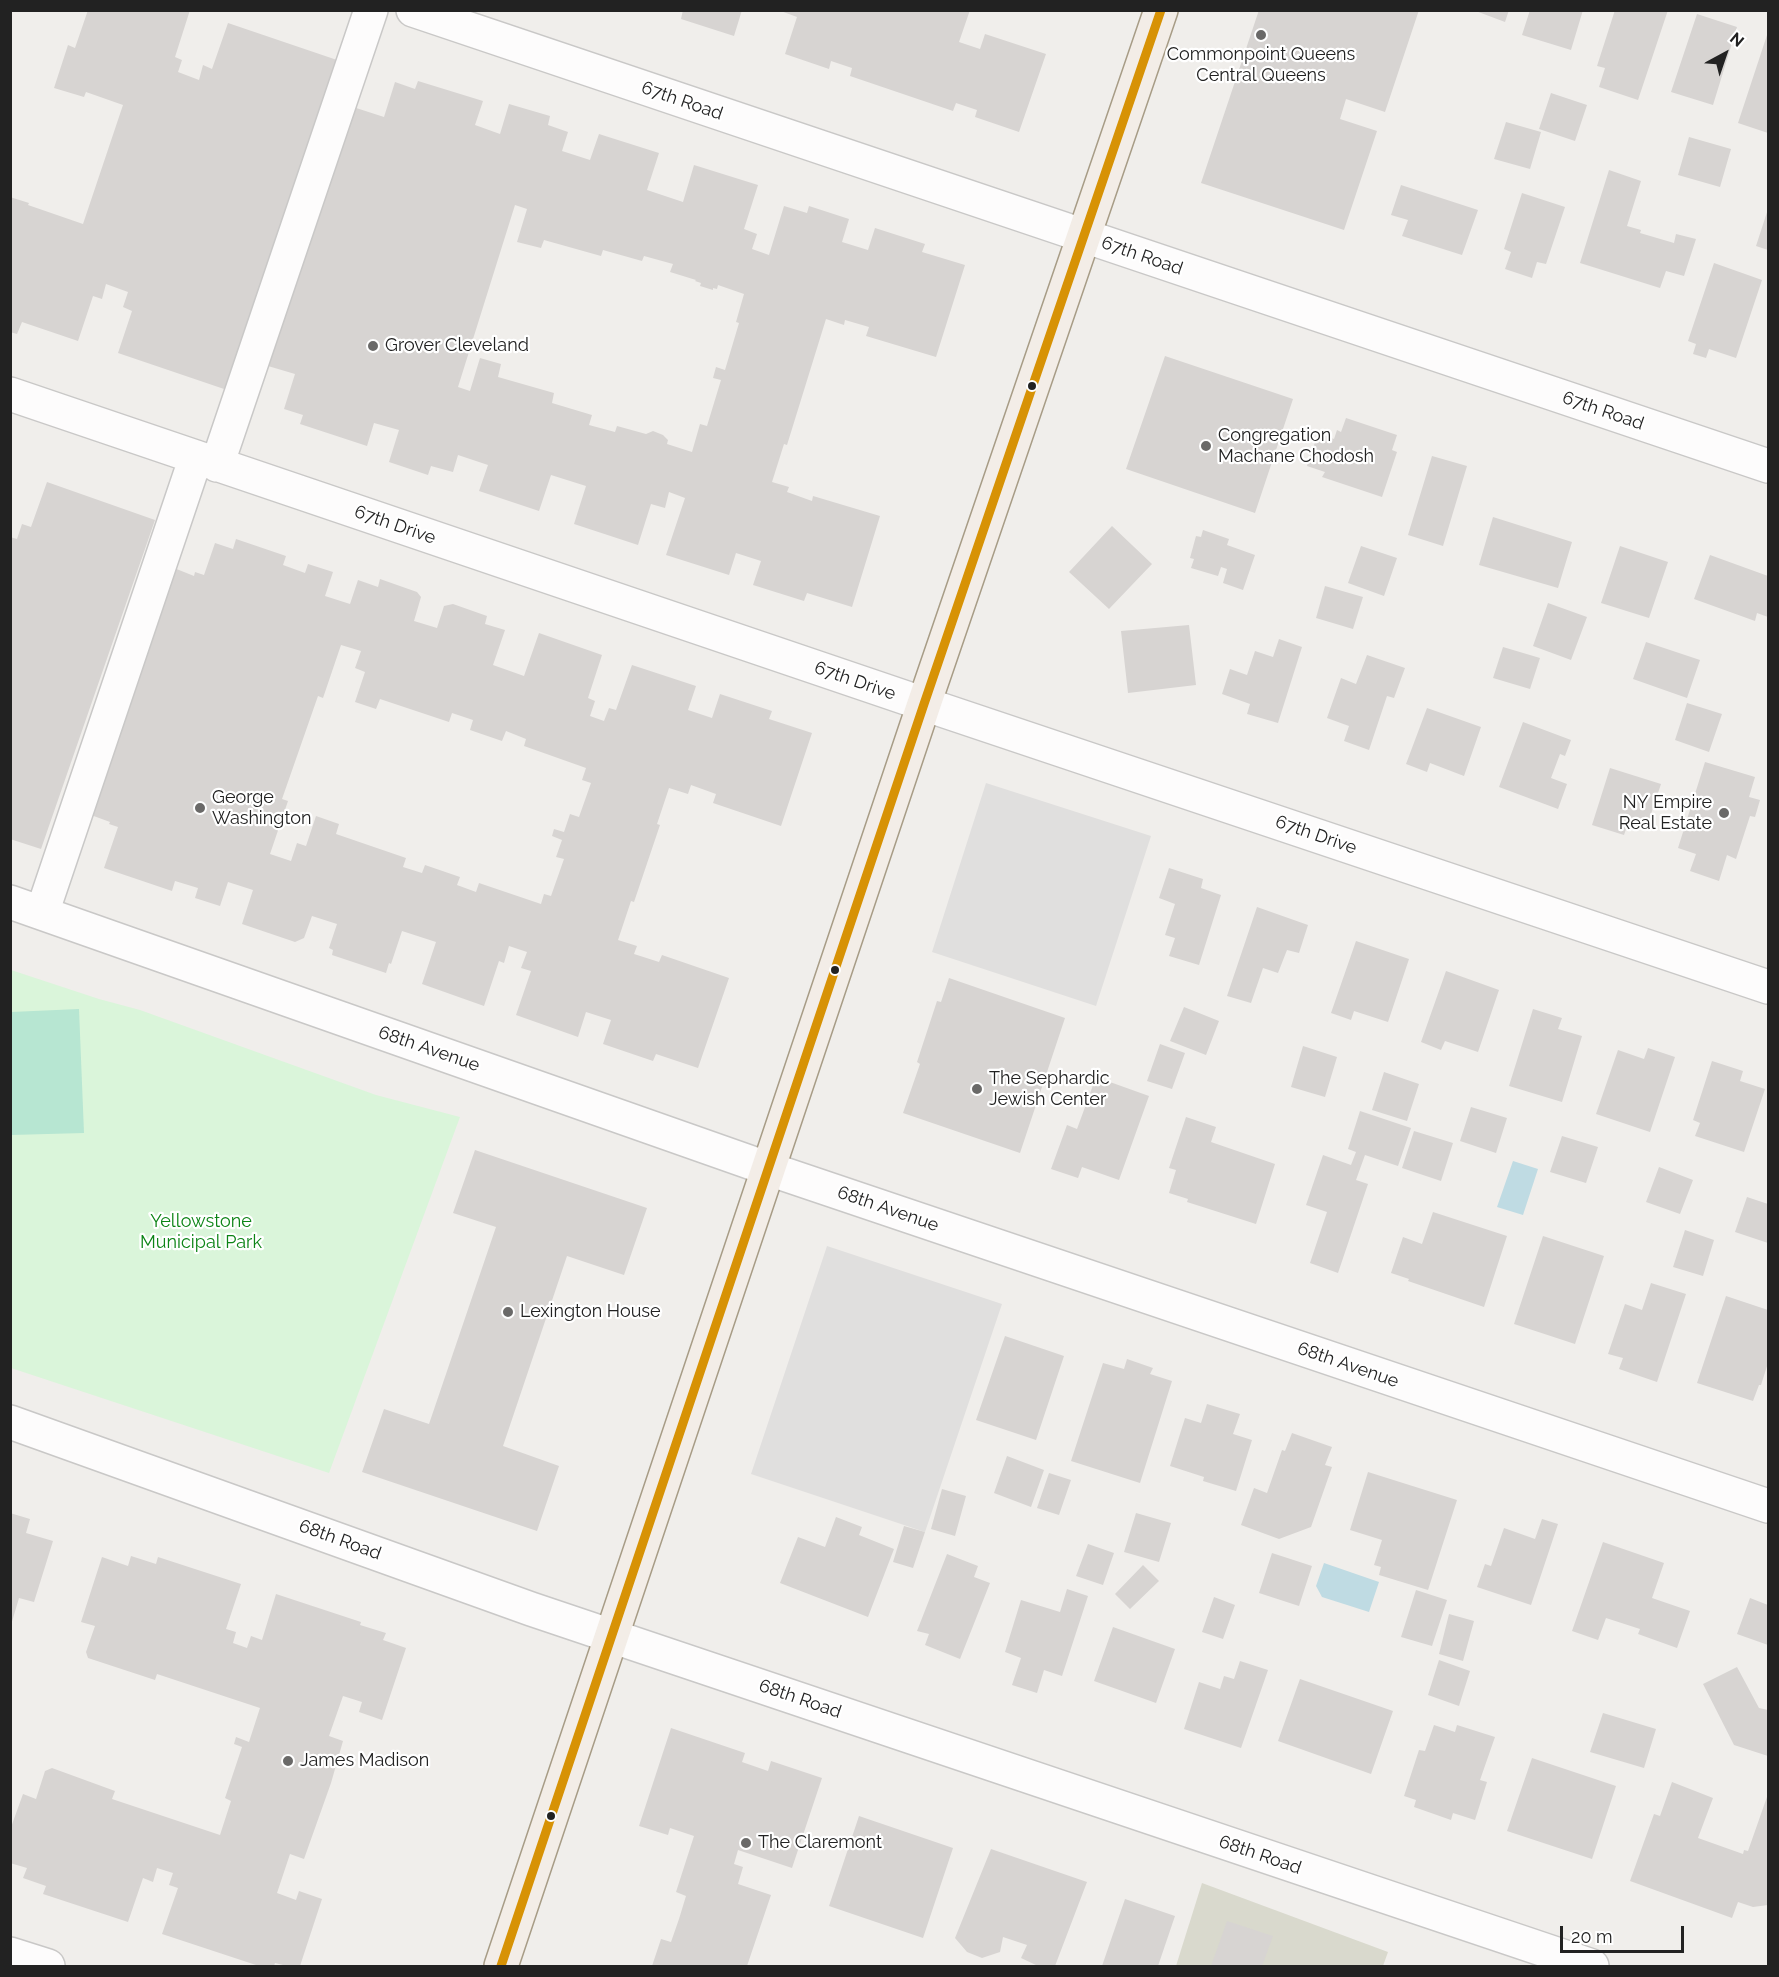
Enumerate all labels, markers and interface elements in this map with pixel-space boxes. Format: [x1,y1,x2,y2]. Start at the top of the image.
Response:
north arrow [1695,24,1755,84]
marker: Commonpoint Queens Central Queens [1254,28,1268,42]
text: N [1726,29,1748,51]
place label: Commonpoint Queens Central Queens [1167,44,1355,86]
street label: 67th Road [638,77,726,125]
street label: 67th Road [1098,232,1186,280]
place label: Grover Cleveland [385,335,529,357]
marker: Grover Cleveland [366,339,380,353]
unlabelled marker [1026,380,1038,392]
street label: 67th Road [1559,387,1647,435]
place label: Congregation Machane Chodosh [1218,425,1374,468]
marker: Congregation Machane Chodosh [1199,439,1213,453]
street label: 67th Drive [352,501,438,549]
street label: 67th Drive [812,657,898,705]
place label: George Washington [212,787,311,830]
place label: NY Empire Real Estate [1619,792,1712,834]
marker: George Washington [193,801,207,815]
marker: NY Empire Real Estate [1717,806,1731,820]
street label: 67th Drive [1273,811,1359,859]
unlabelled marker [829,964,841,976]
street label: 68th Avenue [375,1022,483,1076]
place label: The Sephardic Jewish Center [989,1068,1110,1110]
marker: The Sephardic Jewish Center [970,1082,984,1096]
street label: 68th Avenue [834,1182,942,1236]
park label: Yellowstone Municipal Park [140,1211,262,1254]
place label: Lexington House [520,1301,661,1323]
marker: Lexington House [501,1305,515,1319]
street label: 68th Avenue [1294,1338,1402,1392]
street label: 68th Road [296,1515,384,1565]
street label: 68th Road [756,1675,844,1723]
place label: James Madison [300,1750,429,1772]
marker: James Madison [281,1754,295,1768]
unlabelled marker [545,1810,557,1822]
street label: 68th Road [1216,1831,1304,1879]
place label: The Claremont [758,1832,882,1854]
marker: The Claremont [739,1836,753,1850]
scale bar [1563,1914,1688,1952]
text: 20 m [1571,1926,1613,1947]

